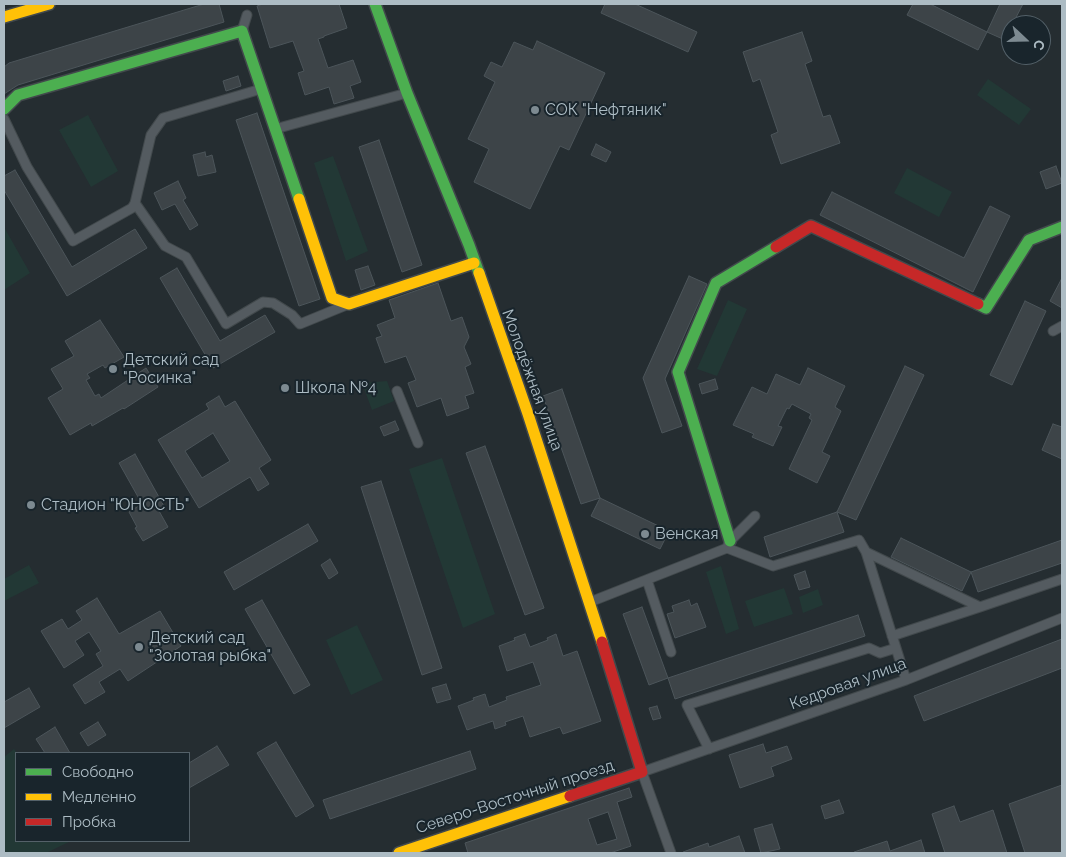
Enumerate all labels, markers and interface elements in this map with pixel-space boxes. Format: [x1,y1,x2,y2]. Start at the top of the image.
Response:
north arrow [1001,15,1051,65]
text: С [1030,38,1048,52]
place label: СОК "Нефтяник" [545,100,667,120]
marker: СОК "Нефтяник" [529,104,541,116]
street label: Молодёжная улица [497,307,567,453]
place label: Детский сад "Росинка" [123,350,219,388]
marker: Детский сад "Росинка" [107,363,119,375]
place label: Школа №4 [295,378,376,398]
marker: Школа №4 [279,382,291,394]
place label: Стадион "ЮНОСТЬ" [41,495,189,515]
marker: Стадион "ЮНОСТЬ" [25,499,37,511]
place label: Венская [655,524,718,544]
marker: Венская [639,528,651,540]
place label: Детский сад "Золотая рыбка" [149,628,271,666]
marker: Детский сад "Золотая рыбка" [133,641,145,653]
street label: Кедровая улица [787,654,909,714]
legend [15,752,190,842]
street label: Северо-Восточный проезд [414,756,616,838]
text: Свободно [62,763,134,781]
text: Медленно [62,788,136,806]
text: Пробка [62,813,116,831]

